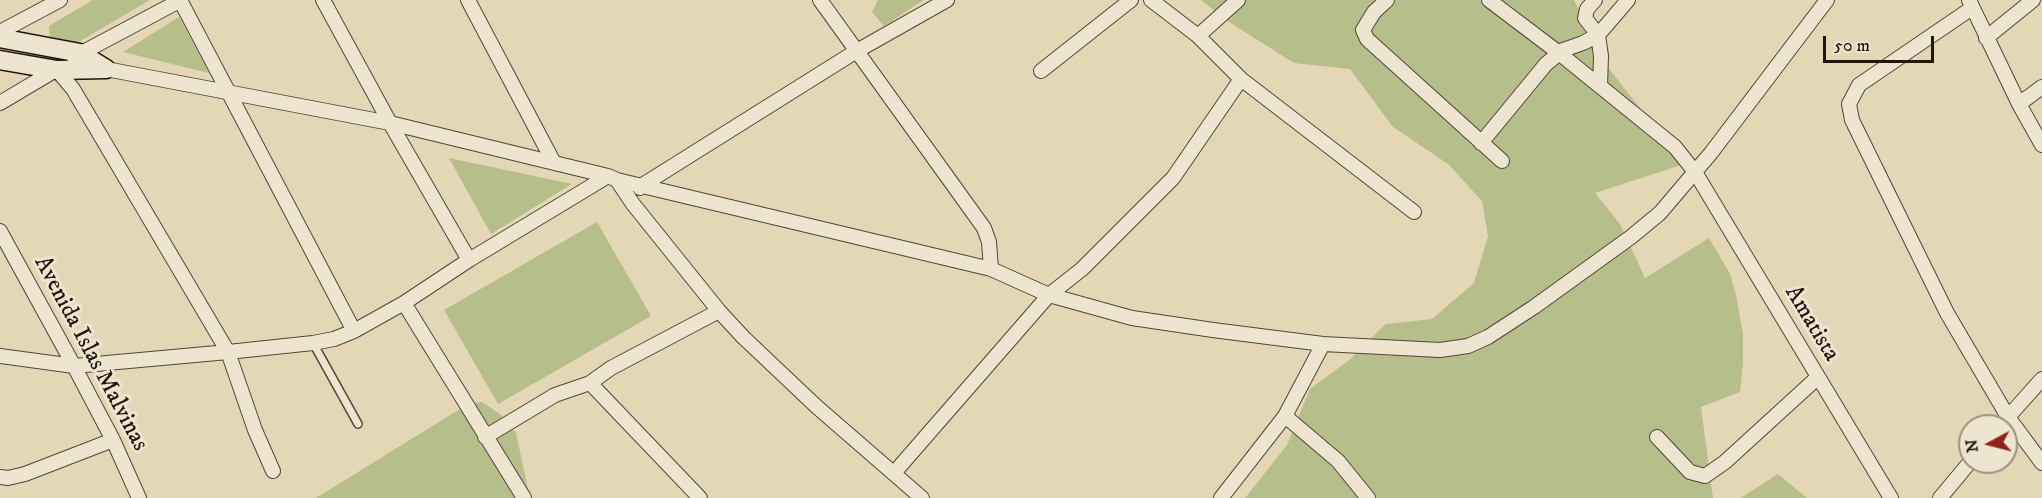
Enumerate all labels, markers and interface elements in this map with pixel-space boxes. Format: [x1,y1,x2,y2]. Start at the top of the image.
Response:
scale bar [1826,24,1937,62]
text: 50 m [1834,35,1870,57]
street label: Avenida Islas Malvinas [26,252,154,456]
street label: Amatista [1777,281,1845,367]
north arrow [1958,414,2018,474]
text: N [1961,438,1983,454]

